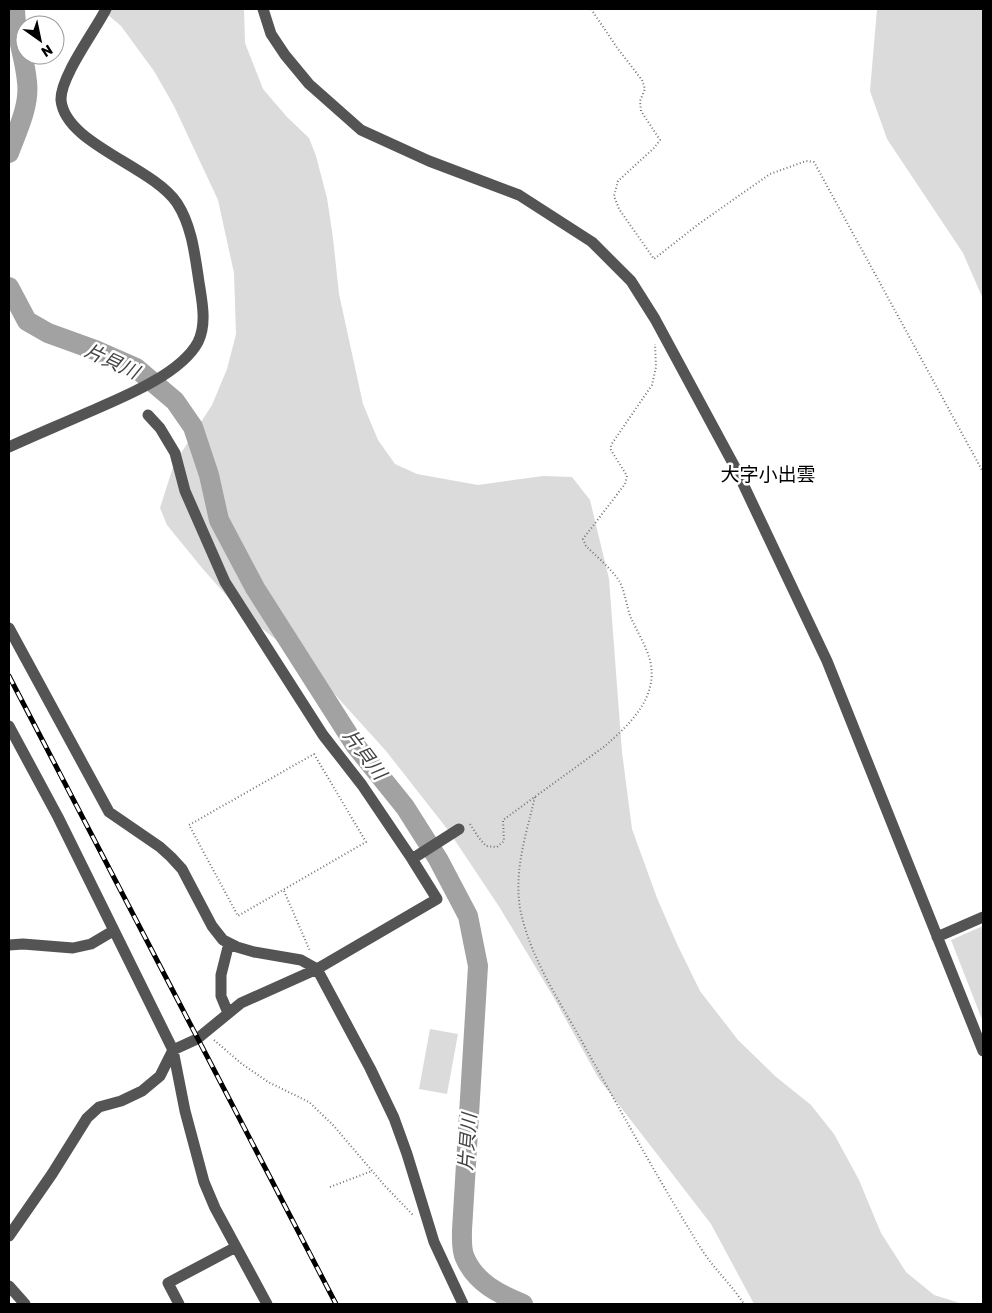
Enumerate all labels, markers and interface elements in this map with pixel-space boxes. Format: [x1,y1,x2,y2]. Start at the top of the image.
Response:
north arrow [15,15,65,65]
text: N [38,41,56,60]
water label: 片貝川 [81,339,144,385]
district label: 大字小出雲 [720,463,816,486]
water label: 片貝川 [338,725,392,786]
water label: 片貝川 [454,1111,481,1171]

